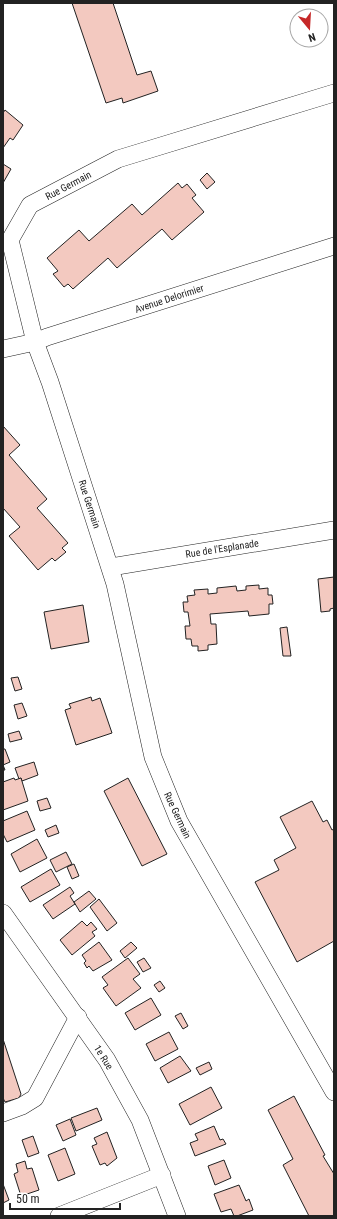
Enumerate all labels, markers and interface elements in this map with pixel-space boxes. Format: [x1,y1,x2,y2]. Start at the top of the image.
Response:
north arrow [289,8,329,48]
text: N [306,30,317,44]
street label: Rue Germain [43,169,93,202]
street label: Avenue Delorimier [133,282,205,315]
street label: Rue Germain [77,479,103,530]
street label: Rue de l'Esplanade [185,537,260,560]
street label: Rue Germain [162,790,193,840]
street label: 1e Rue [92,1043,115,1072]
scale bar [10,1185,120,1211]
text: 50 m [16,1192,40,1206]

